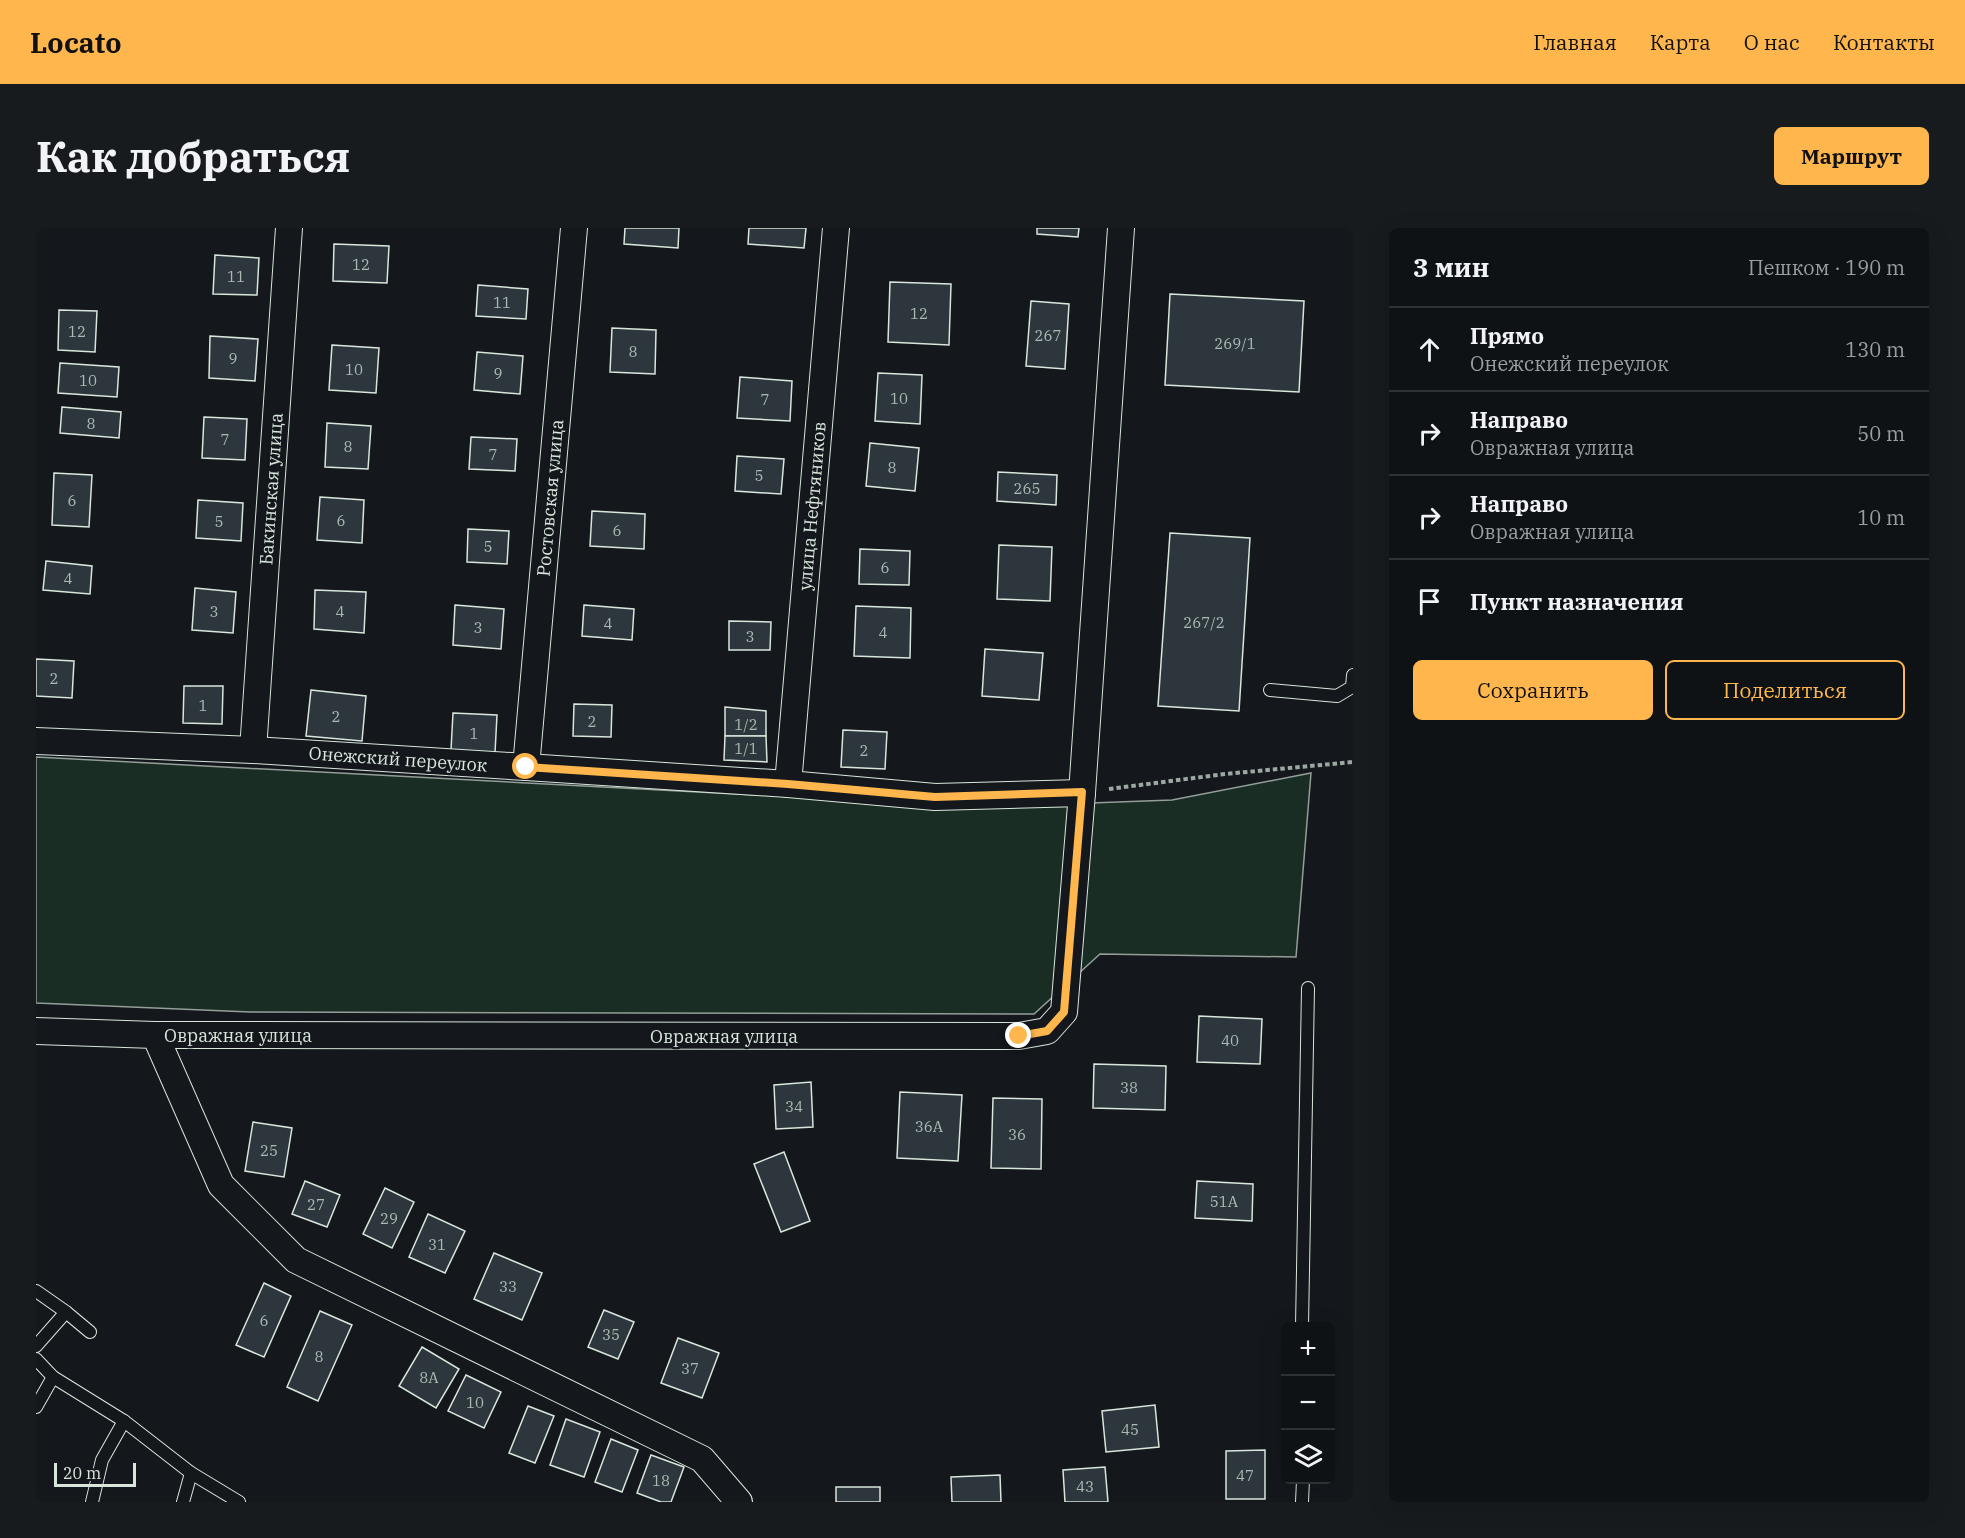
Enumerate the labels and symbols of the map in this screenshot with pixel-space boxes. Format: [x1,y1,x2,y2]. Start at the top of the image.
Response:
house number: 12 [352,255,370,274]
house number: 11 [227,267,245,286]
house number: 11 [493,293,511,312]
house number: 12 [910,304,928,323]
house number: 12 [68,322,86,341]
house number: 267 [1034,326,1062,345]
house number: 269/1 [1214,334,1256,353]
house number: 8 [628,342,638,361]
house number: 9 [228,349,238,368]
house number: 10 [345,360,363,379]
house number: 9 [493,364,503,383]
house number: 10 [79,371,97,390]
house number: 10 [890,389,908,408]
house number: 7 [760,390,770,409]
street label: Бакинская улица [254,412,288,566]
house number: 8 [86,414,96,433]
street label: Ростовская улица [532,418,568,578]
street label: улица Нефтяников [793,421,831,591]
house number: 7 [220,430,230,449]
house number: 8 [343,437,353,456]
house number: 7 [488,445,498,464]
house number: 8 [887,458,897,477]
house number: 5 [754,466,764,485]
house number: 265 [1013,479,1041,498]
house number: 6 [67,491,77,510]
house number: 6 [336,511,346,530]
house number: 5 [214,512,224,531]
house number: 6 [612,521,622,540]
house number: 5 [483,537,493,556]
house number: 6 [880,558,890,577]
house number: 4 [63,569,73,588]
house number: 3 [209,602,219,621]
house number: 4 [335,602,345,621]
house number: 267/2 [1183,613,1225,632]
house number: 4 [603,614,613,633]
house number: 3 [473,618,483,637]
house number: 4 [878,623,888,642]
house number: 3 [745,627,755,646]
house number: 2 [49,669,59,688]
house number: 1 [198,696,208,715]
house number: 2 [331,707,341,726]
house number: 2 [587,712,597,731]
house number: 1/2 [734,715,758,734]
house number: 1 [469,724,479,743]
house number: 1/1 [734,739,758,758]
street label: Онежский переулок [308,741,489,777]
house number: 2 [859,741,869,760]
route start [512,753,538,779]
route end [1005,1022,1031,1048]
street label: Овражная улица [164,1024,312,1047]
street label: Овражная улица [650,1025,798,1048]
house number: 40 [1221,1031,1239,1050]
house number: 38 [1120,1078,1138,1097]
house number: 34 [785,1097,803,1116]
house number: 36А [915,1117,944,1136]
house number: 36 [1008,1125,1026,1144]
house number: 25 [260,1141,278,1160]
house number: 51А [1210,1192,1239,1211]
house number: 27 [307,1195,325,1214]
house number: 29 [380,1209,398,1228]
house number: 31 [428,1235,446,1254]
house number: 33 [499,1277,517,1296]
house number: 6 [259,1311,269,1330]
house number: 35 [602,1325,620,1344]
house number: 8 [314,1347,324,1366]
house number: 37 [681,1359,699,1378]
house number: 8А [419,1368,439,1387]
house number: 10 [466,1393,484,1412]
house number: 45 [1121,1420,1139,1439]
scale bar [54,1460,136,1488]
house number: 47 [1236,1466,1254,1485]
house number: 18 [652,1471,670,1490]
house number: 43 [1076,1477,1094,1496]

